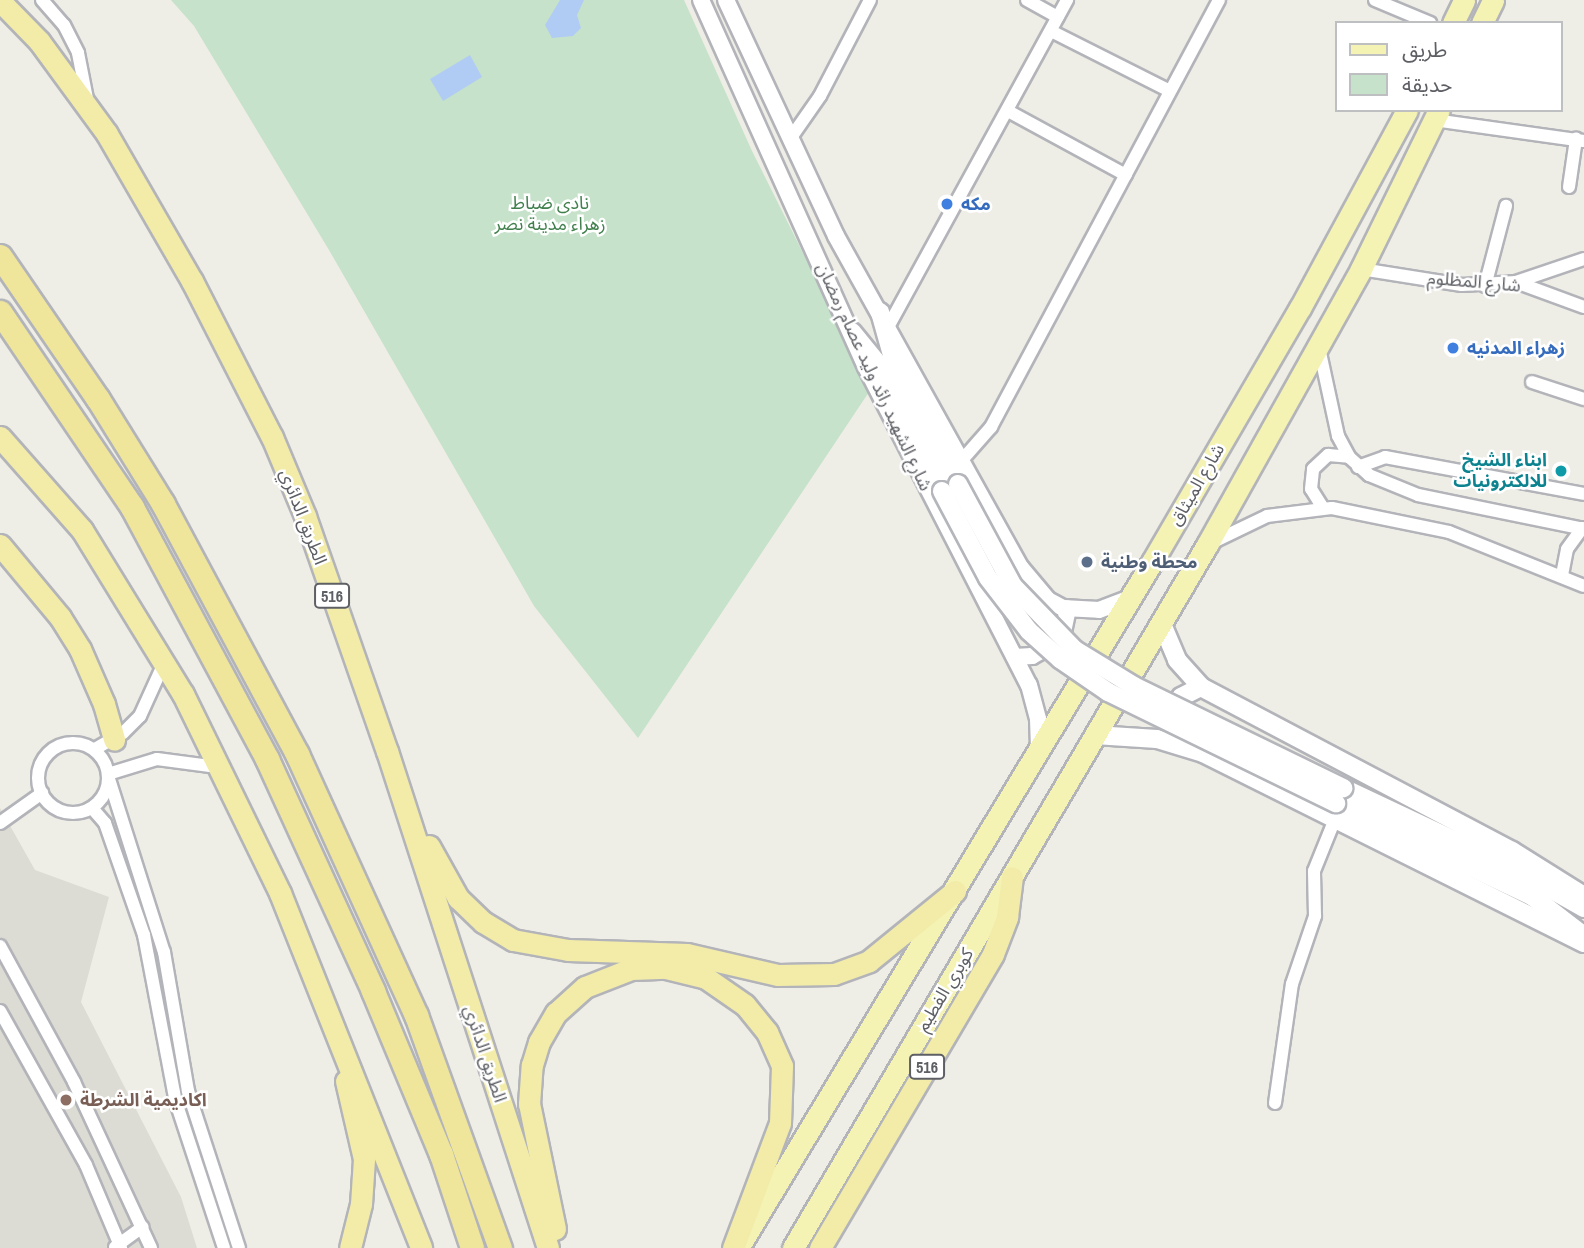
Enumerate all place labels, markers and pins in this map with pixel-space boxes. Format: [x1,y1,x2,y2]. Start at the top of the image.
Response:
place label: مكه [961,193,991,215]
marker: مكه [939,196,955,212]
place label: زهراء المدنيه [1467,337,1565,359]
marker: زهراء المدنيه [1445,340,1461,356]
place label: ابناء الشيخ للالكترونيات [1453,450,1547,492]
marker: ابناء الشيخ للالكترونيات [1553,463,1569,479]
place label: محطة وطنية [1101,551,1198,573]
marker: محطة وطنية [1079,554,1095,570]
place label: اكاديمية الشرطة [80,1089,207,1111]
marker: اكاديمية الشرطة [58,1092,74,1108]

